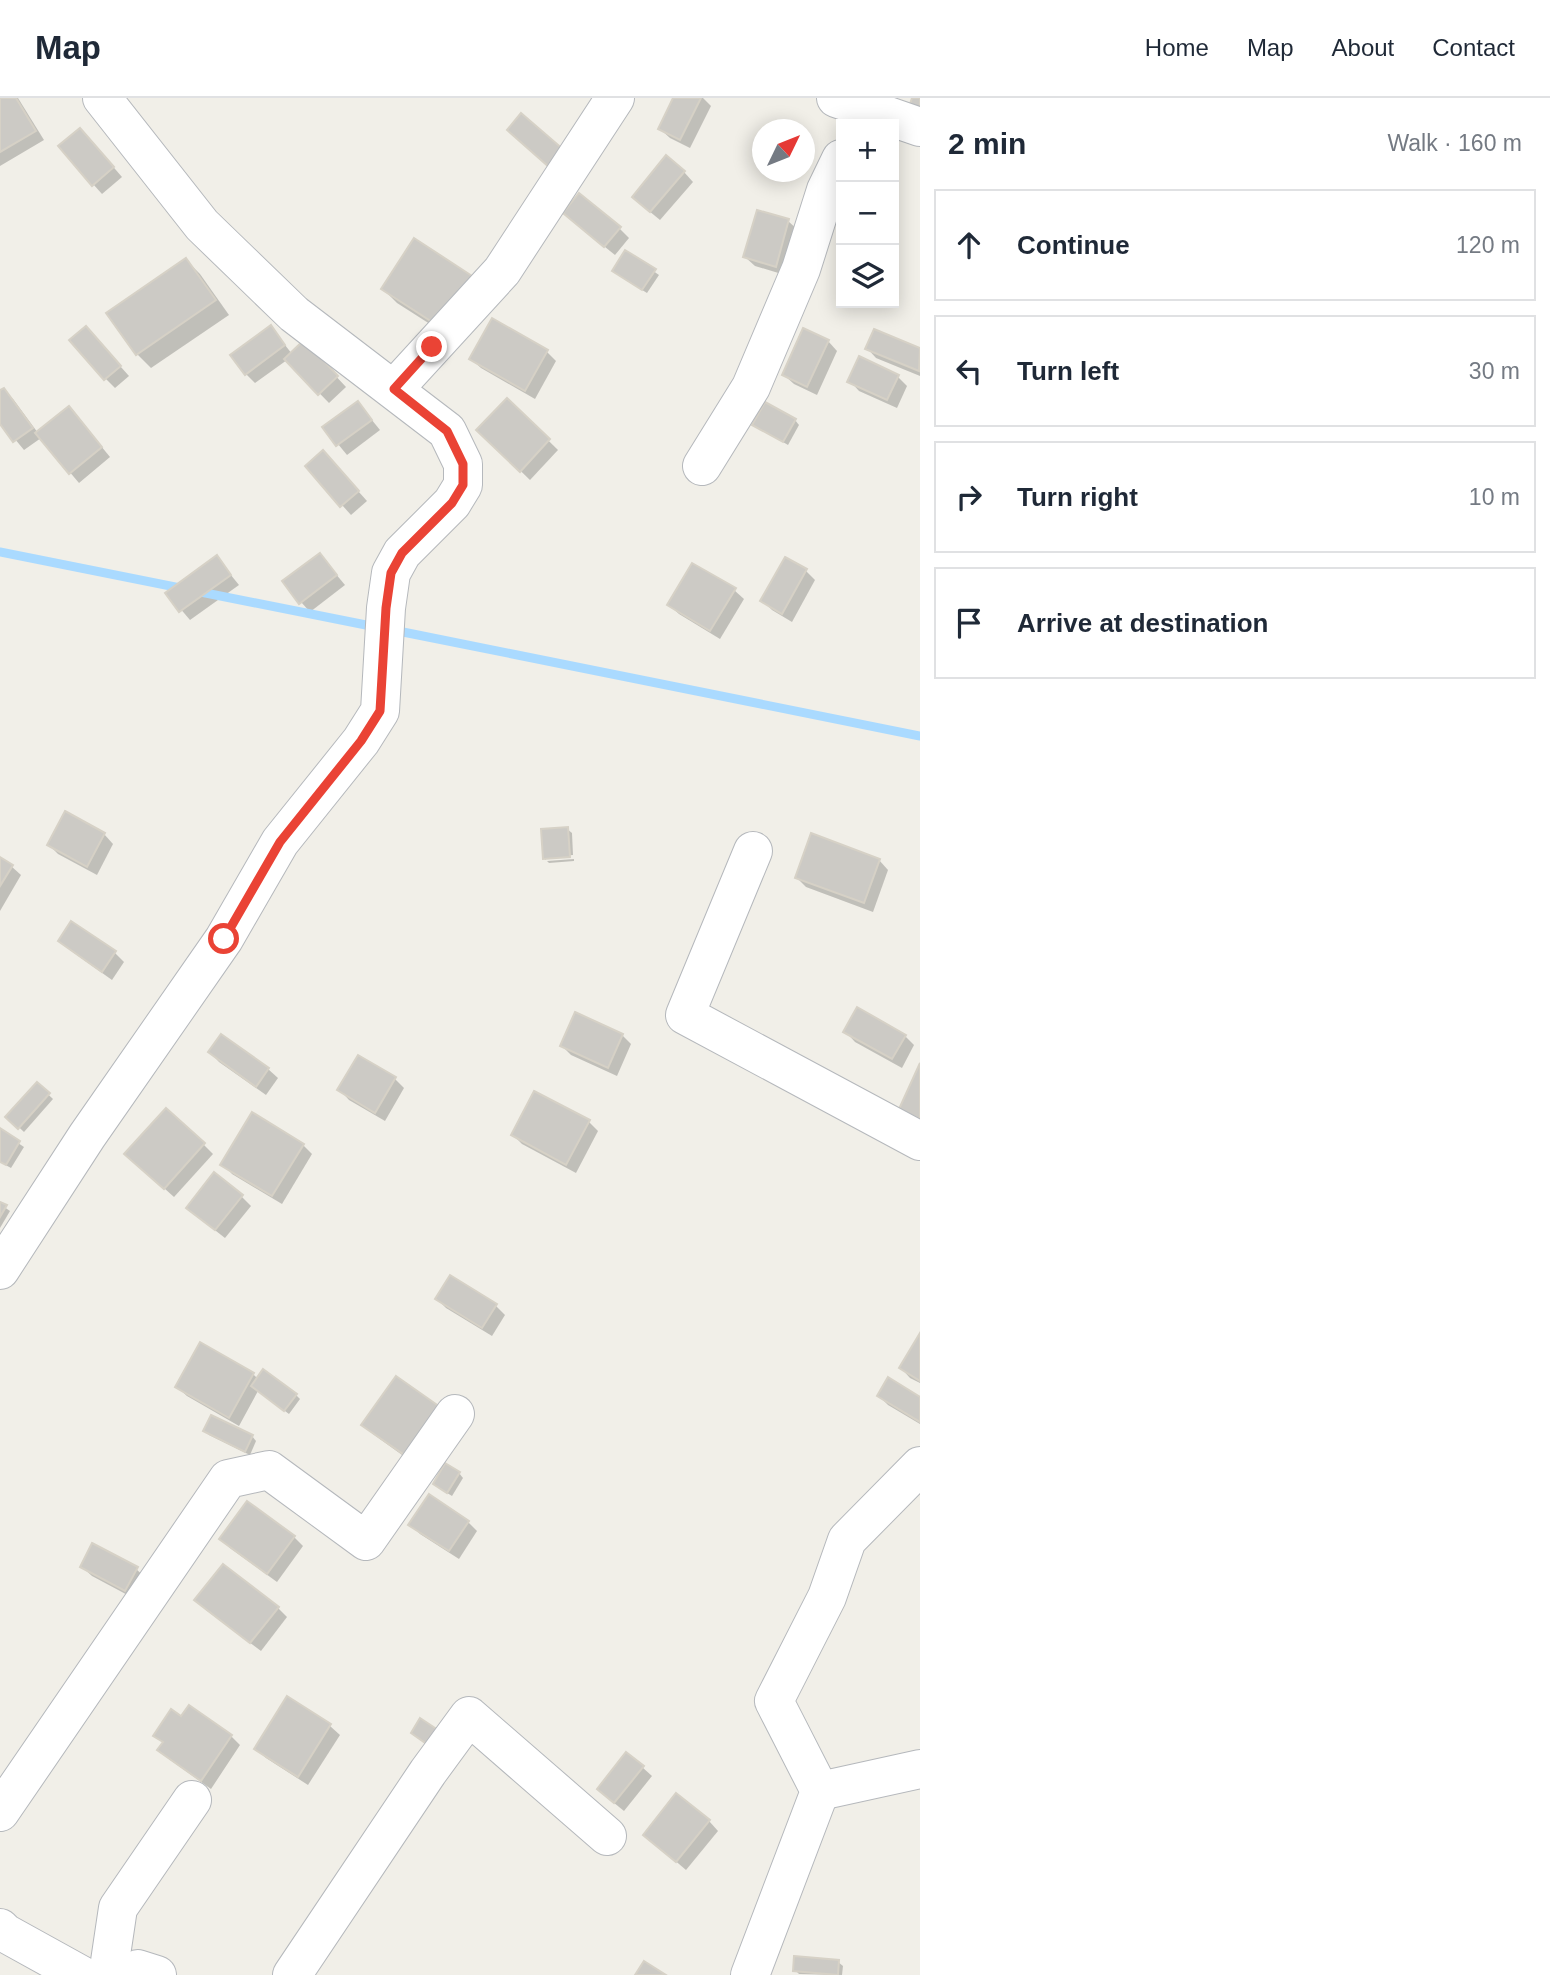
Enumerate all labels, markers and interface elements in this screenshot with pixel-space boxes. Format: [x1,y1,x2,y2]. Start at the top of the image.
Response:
text: Map [35,29,101,66]
text: Home [1145,34,1209,61]
text: Map [1247,34,1294,61]
text: About [1332,34,1394,61]
text: Contact [1432,34,1515,61]
north arrow [752,119,815,182]
map controls [836,119,899,308]
button: + [836,119,899,182]
text: 2 min [948,127,1026,160]
text: Walk · 160 m [1387,130,1522,156]
button: − [836,182,899,245]
icon: ahead [950,226,988,264]
text: Continue [1017,230,1130,260]
text: 120 m [1456,232,1520,258]
button: layers [836,245,899,308]
route end [416,331,447,362]
icon: left [950,352,988,390]
text: Turn left [1017,356,1119,386]
text: 30 m [1469,358,1520,384]
icon: right [950,478,988,516]
text: Turn right [1017,482,1138,512]
text: 10 m [1469,484,1520,510]
icon: arrive [950,604,988,642]
text: Arrive at destination [1017,608,1268,638]
route start [208,923,239,954]

